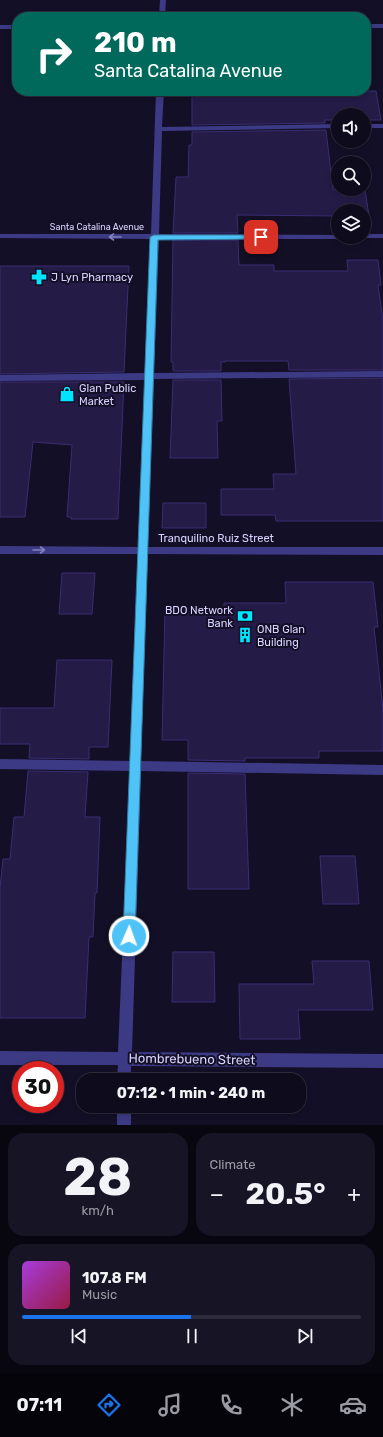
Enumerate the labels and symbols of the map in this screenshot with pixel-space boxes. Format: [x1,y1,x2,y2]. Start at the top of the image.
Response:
pin [244,220,278,254]
street label: Santa Catalina Avenue [50,222,144,232]
one-way arrow [109,233,122,241]
pharmacy icon: J Lyn Pharmacy [30,268,48,286]
place label: J Lyn Pharmacy [51,271,133,284]
place label: Glan Public Market [79,382,136,408]
shop icon: Glan Public Market [58,385,76,403]
street label: Tranquilino Ruiz Street [158,532,275,545]
one-way arrow [32,546,45,554]
place label: BDO Network Bank [165,604,233,630]
bank icon: BDO Network Bank [236,607,254,625]
place label: ONB Glan Building [257,623,305,649]
building icon: ONB Glan Building [236,626,254,644]
position arrow [108,915,150,957]
street label: Hombrebueno Street [128,1050,256,1068]
speed limit sign: 30 [12,1061,64,1113]

